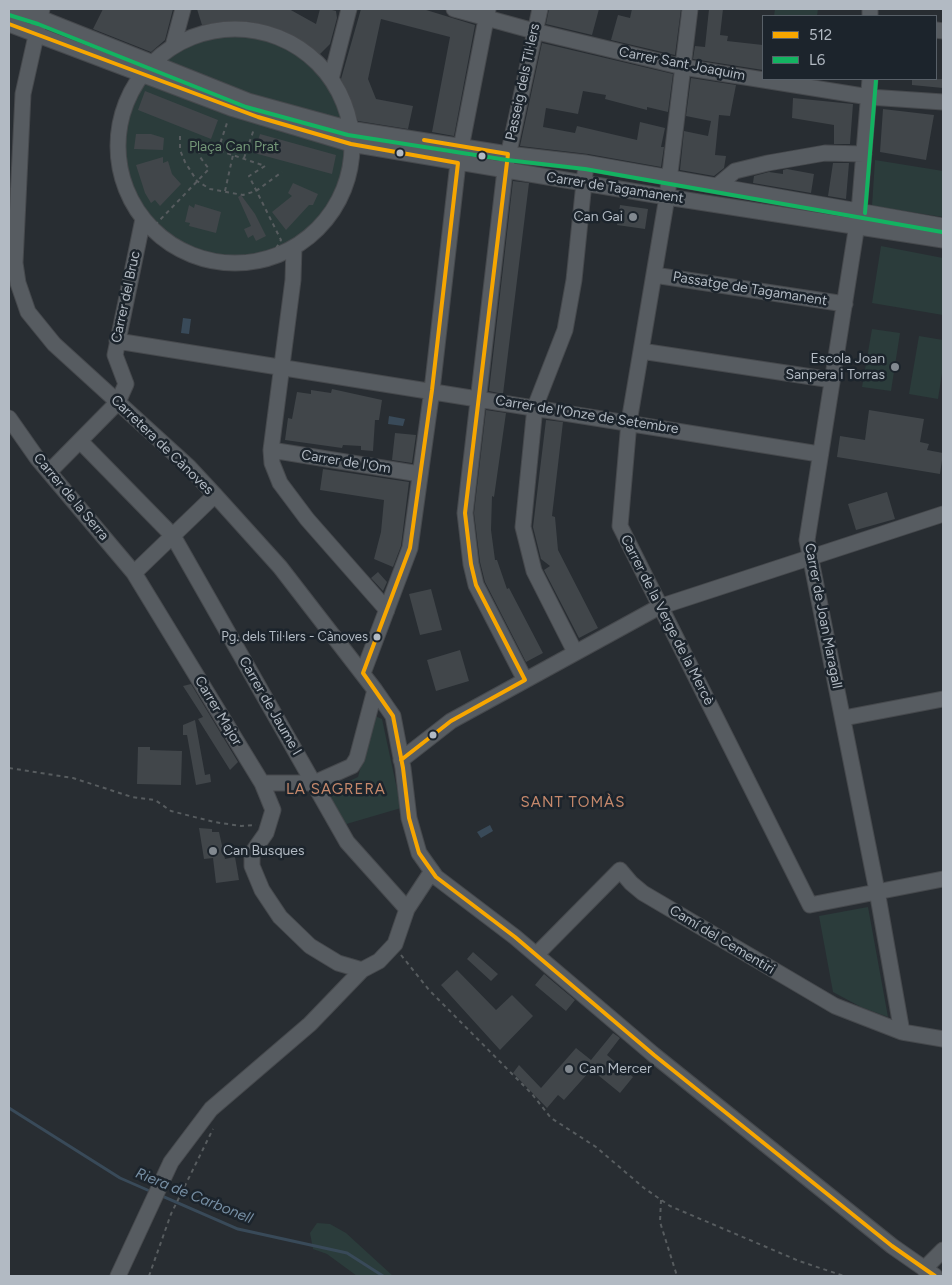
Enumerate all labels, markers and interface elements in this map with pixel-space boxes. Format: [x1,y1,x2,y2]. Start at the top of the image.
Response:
legend [762,15,937,80]
street label: Passeig dels Til·lers [502,22,544,142]
text: 512 [809,26,832,44]
street label: Carrer Sant Joaquim [617,44,747,84]
text: L6 [809,51,825,69]
park label: Plaça Can Prat [189,139,279,155]
unlabelled marker [395,148,405,158]
unlabelled marker [477,151,487,161]
street label: Carrer de Tagamanent [545,169,685,207]
place label: Can Gai [573,209,623,225]
marker: Can Gai [627,211,639,223]
street label: Carrer del Bruc [108,249,144,345]
street label: Passatge de Tagamanent [672,268,828,310]
place label: Escola Joan Sanpera i Torras [785,351,885,384]
marker: Escola Joan Sanpera i Torras [889,361,901,373]
street label: Carretera de Cànoves [107,392,217,498]
street label: Carrer de l'Onze de Setembre [494,392,680,438]
street label: Carrer de l'Om [300,447,392,477]
street label: Carrer de la Serra [30,450,112,544]
street label: Carrer de la Verge de la Mercè [617,532,717,708]
street label: Carrer de Joan Maragall [801,542,845,690]
place label: Pg. dels Til·lers - Cànoves [221,629,368,645]
marker: Pg. dels Til·lers - Cànoves [372,632,382,642]
street label: Carrer de Jaume I [235,654,305,758]
street label: Carrer Major [191,673,245,749]
unlabelled marker [428,730,438,740]
district label: LA SAGRERA [285,781,387,799]
district label: SANT TOMÀS [519,794,627,812]
place label: Can Busques [223,843,304,859]
marker: Can Busques [207,845,219,857]
street label: Camí del Cementiri [666,902,778,978]
place label: Can Mercer [579,1061,652,1077]
marker: Can Mercer [563,1063,575,1075]
water label: Riera de Carbonell [133,1164,255,1228]

